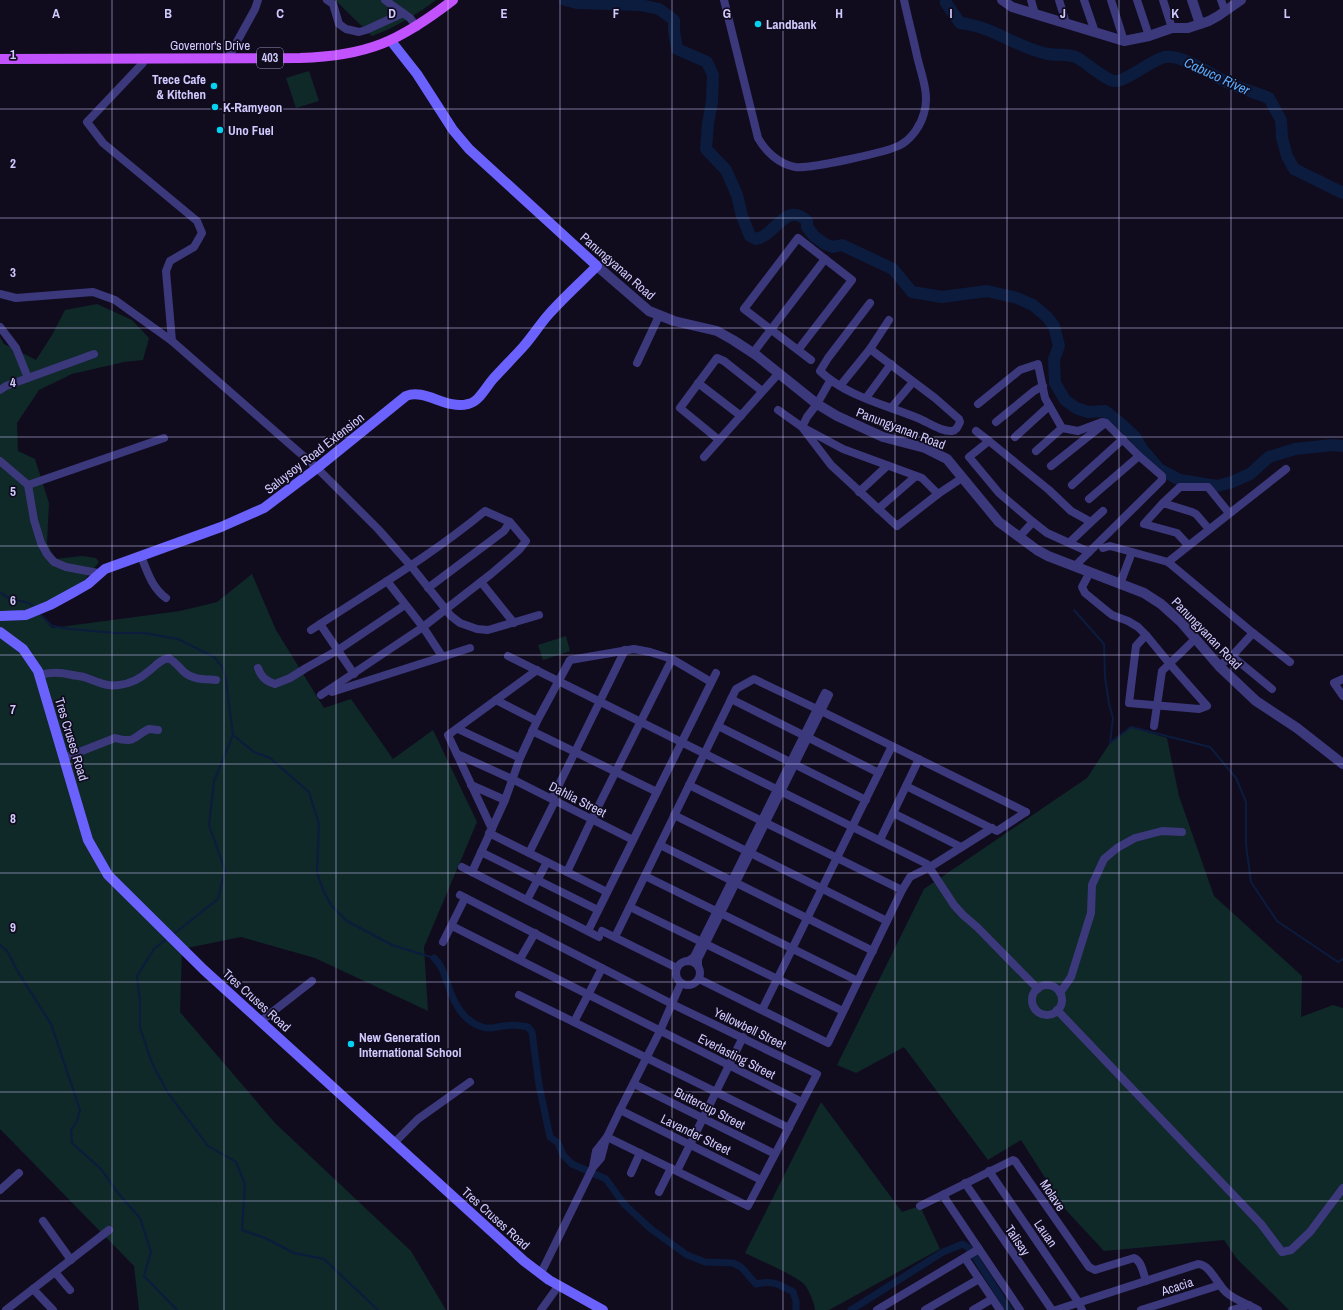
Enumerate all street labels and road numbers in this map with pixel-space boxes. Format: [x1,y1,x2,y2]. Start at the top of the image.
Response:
street label: Governor's Drive [170,37,250,54]
road number: 403 [257,48,283,68]
street label: Panungyanan Road [577,229,659,304]
street label: Panungyanan Road [854,404,948,453]
street label: Saluysoy Road Extension [261,409,368,498]
street label: Panungyanan Road [1168,594,1246,673]
street label: Tres Cruses Road [51,695,92,783]
street label: Dahlia Street [546,778,609,821]
street label: Tres Cruses Road [219,965,294,1036]
street label: Yellowbell Street [711,1004,789,1053]
street label: Everlasting Street [695,1030,778,1083]
street label: Buttercup Street [672,1083,748,1134]
street label: Lavander Street [658,1110,734,1159]
street label: Molave [1036,1176,1069,1214]
street label: Tres Cruses Road [458,1183,533,1254]
street label: Lauan [1030,1216,1061,1250]
street label: Talisay [1001,1222,1034,1259]
street label: Acacia [1158,1273,1195,1300]

